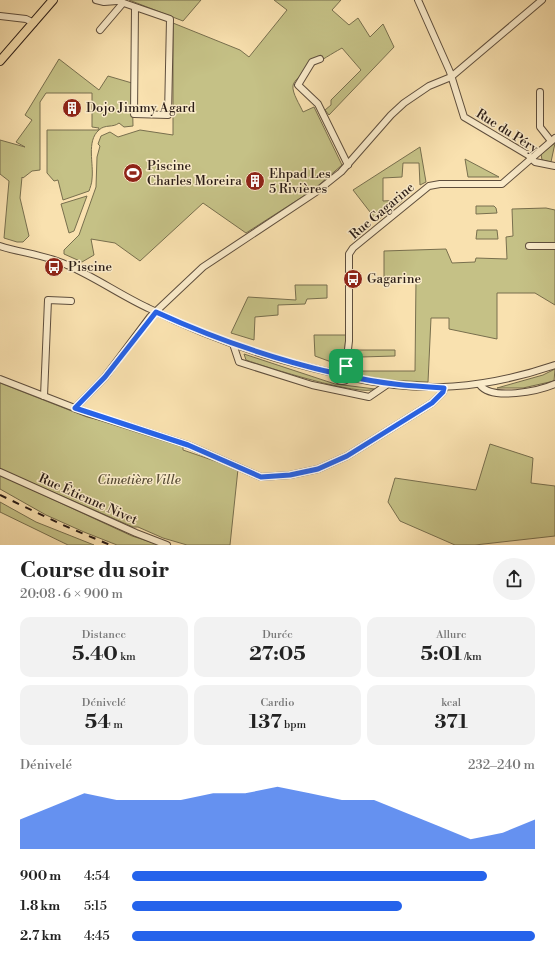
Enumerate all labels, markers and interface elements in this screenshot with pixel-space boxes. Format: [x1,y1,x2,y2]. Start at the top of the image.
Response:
building icon: Dojo Jimmy Agard [61,97,83,119]
place label: Dojo Jimmy Agard [86,100,196,116]
street label: Rue du Péry [473,106,542,157]
place label: Piscine Charles Moreira [147,158,242,189]
sports icon: Piscine Charles Moreira [122,162,144,184]
place label: Ehpad Les 5 Rivières [269,166,331,197]
building icon: Ehpad Les 5 Rivières [244,170,266,192]
street label: Rue Gagarine [346,179,418,243]
bus stop icon: Piscine [43,256,65,278]
place label: Piscine [68,259,112,275]
bus stop icon: Gagarine [342,268,364,290]
place label: Gagarine [367,271,421,287]
pin [329,349,363,383]
icon: arrive [335,355,357,377]
street label: Rue Étienne Nivet [36,469,141,528]
park label: Cimetière Ville [97,472,181,488]
text: Course du soir [20,557,169,584]
button: share [493,558,535,600]
text: 20:08 · 6 × 900 m [20,586,123,602]
text: Distance [82,628,126,642]
text: Durée [262,628,293,642]
text: Allure [436,628,466,642]
text: 5.40 [72,642,118,667]
text: 27:05 [249,642,306,667]
text: 5:01 [421,642,462,667]
text: km [118,650,136,664]
text: /km [462,650,482,664]
text: Dénivelé [82,696,126,710]
text: Cardio [261,696,294,710]
text: kcal [441,696,461,710]
text: 54 [85,710,111,735]
text: 137 [249,710,282,735]
text: 371 [434,710,468,735]
text: m [111,718,123,732]
text: bpm [282,718,306,732]
text: Dénivelé [20,757,72,773]
text: 232–240 m [468,757,535,773]
text: 900 m [20,868,61,884]
text: 4:54 [84,868,110,884]
text: 1.8 km [20,898,60,914]
text: 5:15 [84,898,107,914]
text: 2.7 km [20,928,61,944]
text: 4:45 [84,928,110,944]

